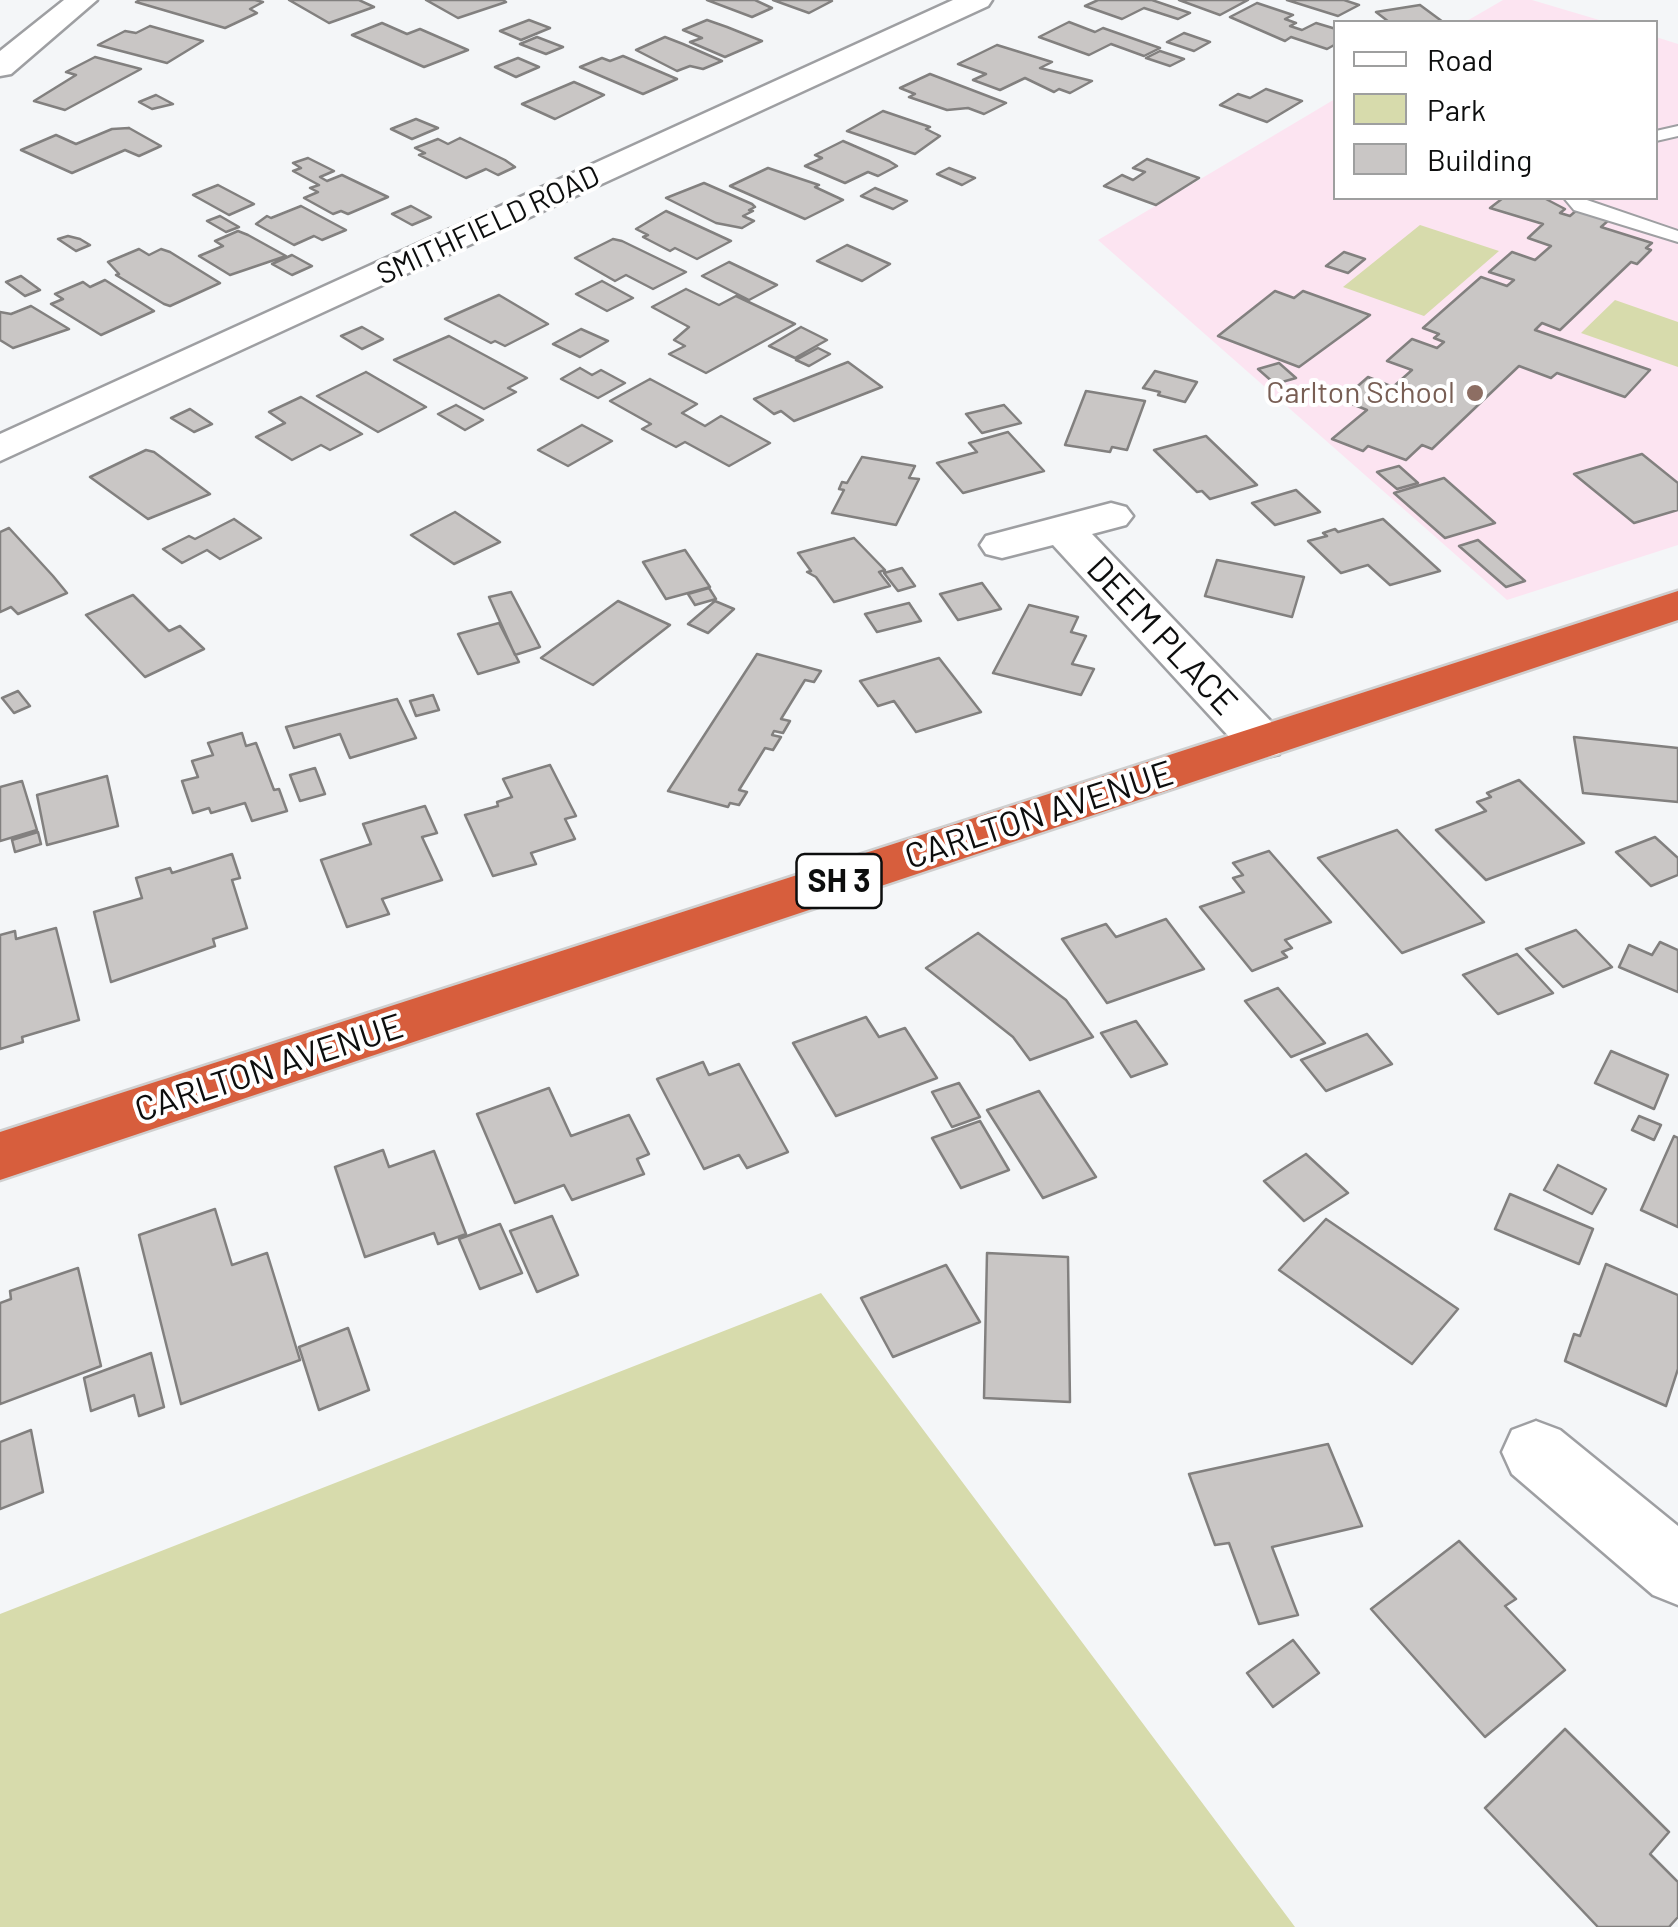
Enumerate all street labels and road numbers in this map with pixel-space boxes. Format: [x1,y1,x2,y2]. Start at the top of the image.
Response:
street label: SMITHFIELD ROAD [371,158,605,292]
street label: DEEM PLACE [1078,548,1246,724]
street label: CARLTON AVENUE [900,752,1178,878]
road number: SH 3 [796,854,882,908]
street label: CARLTON AVENUE [130,1005,408,1131]

